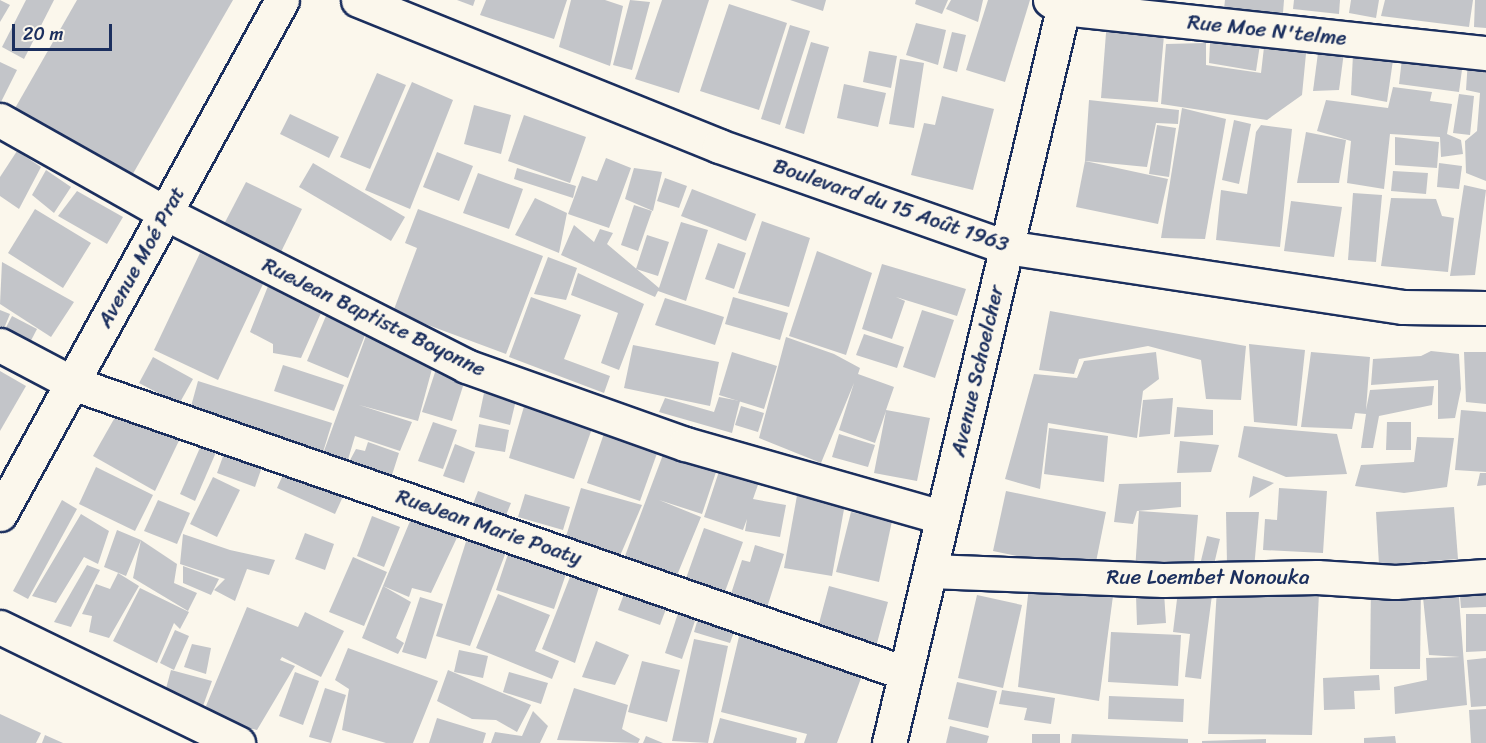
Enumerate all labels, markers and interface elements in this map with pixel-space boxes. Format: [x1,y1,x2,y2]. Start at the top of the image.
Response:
street label: Rue Moe N'telme [1186,9,1348,51]
scale bar [15,12,116,50]
text: 20 m [23,18,63,50]
street label: Boulevard du 15 Août 1963 [770,153,1012,257]
street label: Avenue Moé Prat [92,182,190,332]
street label: RueJean Baptiste Boyonne [259,252,489,382]
street label: Avenue Schoelcher [945,283,1009,459]
street label: RueJean Marie Poaty [393,484,585,570]
street label: Rue Loembet Nonouka [1107,564,1309,590]

